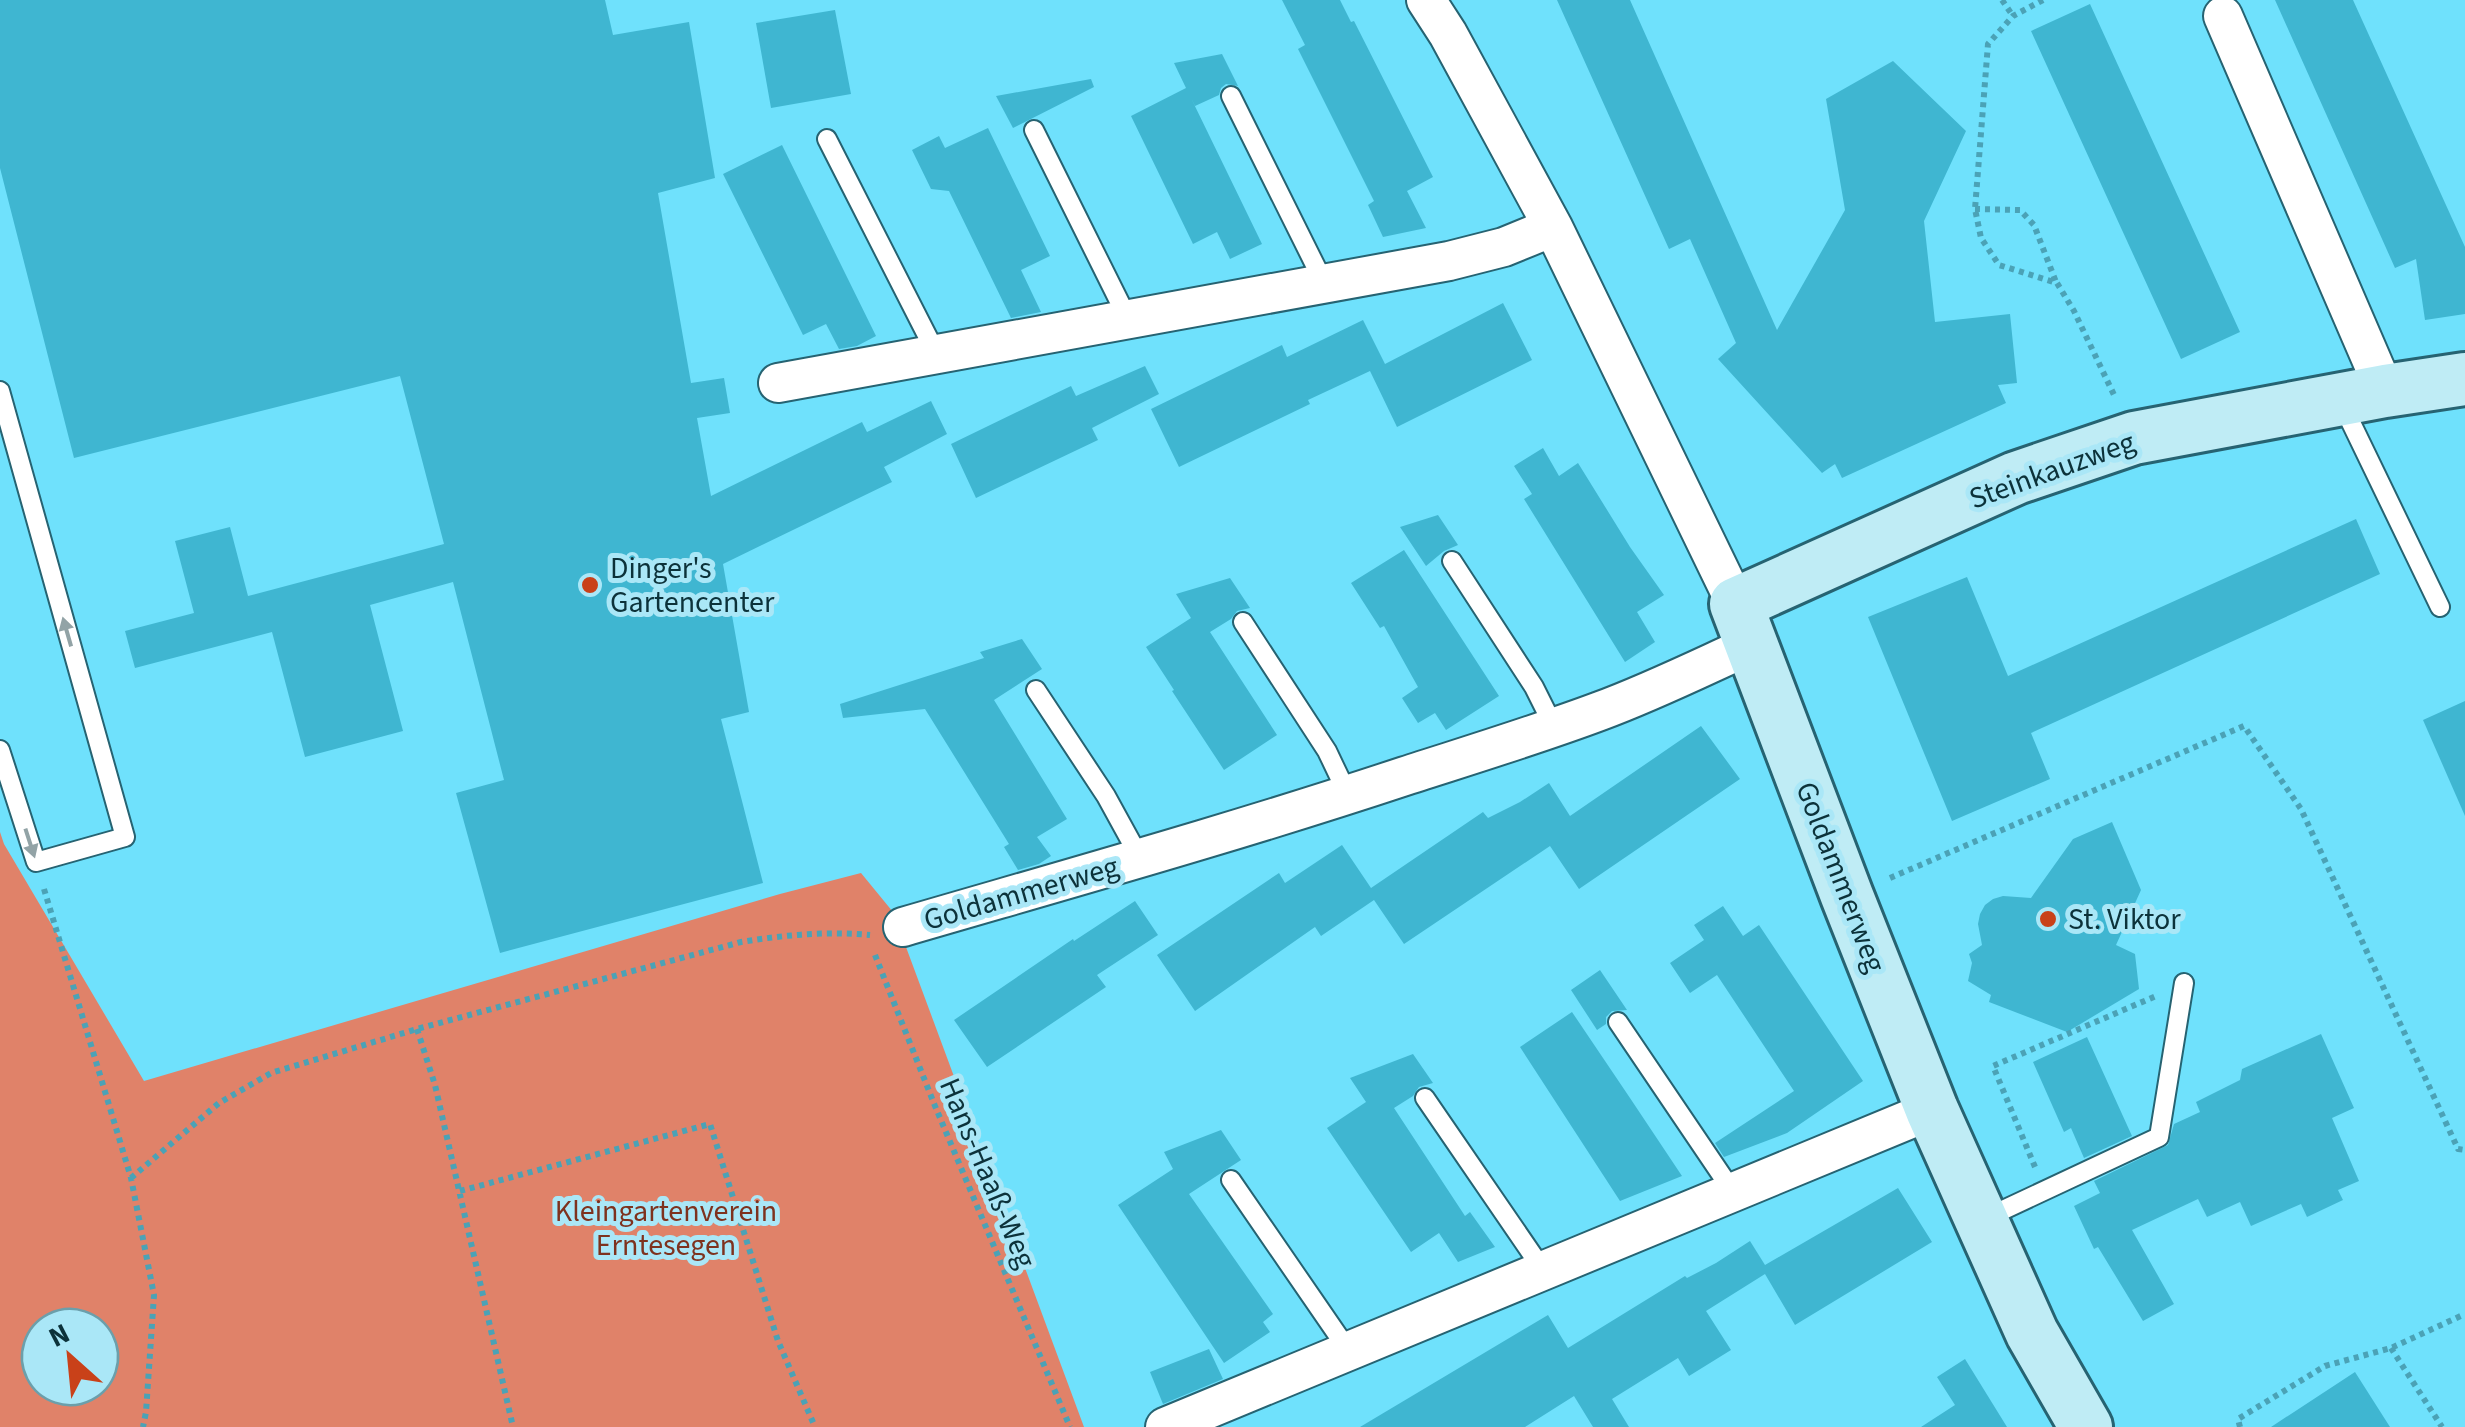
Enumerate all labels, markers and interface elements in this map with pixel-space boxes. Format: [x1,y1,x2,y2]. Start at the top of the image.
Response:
street label: Steinkauzweg [1963,421,2141,520]
place label: Dinger's Gartencenter [610,547,775,624]
marker: Dinger's Gartencenter [579,574,601,596]
one-way arrow [59,616,75,647]
street label: Goldammerweg [1784,776,1897,979]
one-way arrow [23,828,38,858]
street label: Goldammerweg [919,845,1124,942]
place label: St. Viktor [2068,898,2181,941]
marker: St. Viktor [2037,908,2059,930]
street label: Hans-Haaß-Weg [928,1072,1047,1275]
park label: Kleingartenverein Erntesegen [555,1190,777,1267]
north arrow [20,1307,120,1407]
text: N [42,1314,76,1358]

